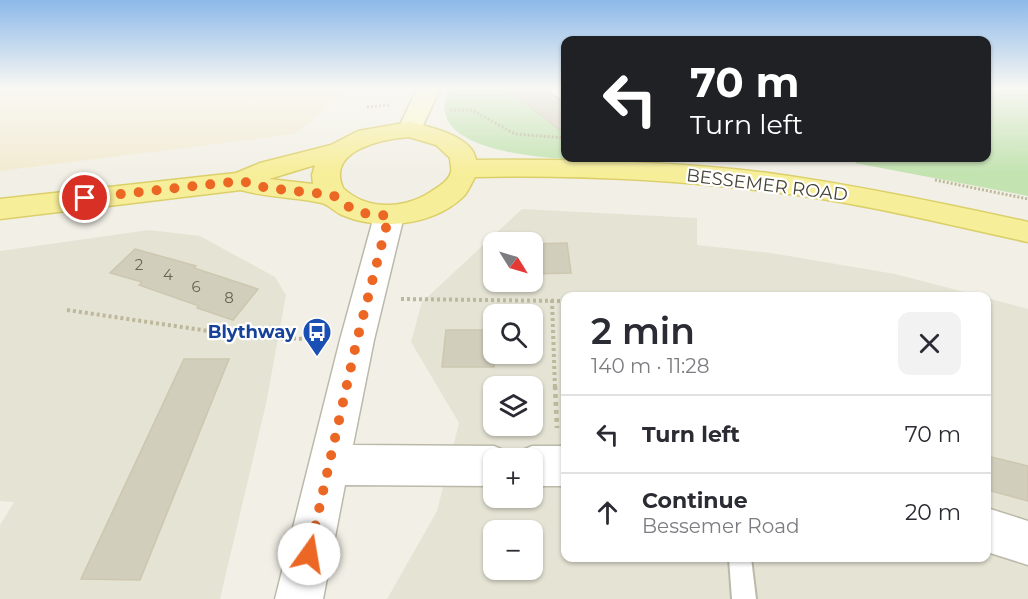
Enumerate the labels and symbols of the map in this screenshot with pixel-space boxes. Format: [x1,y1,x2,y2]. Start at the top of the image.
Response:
street label: BESSEMER ROAD [685,164,849,206]
pin [59,172,110,223]
north arrow [483,232,543,292]
house number: 2 [135,255,143,274]
house number: 4 [163,265,173,284]
house number: 6 [191,277,201,296]
house number: 8 [224,288,234,307]
bus stop icon: Blythway [301,316,333,358]
place label: Blythway [208,321,296,343]
position arrow [277,522,341,586]

